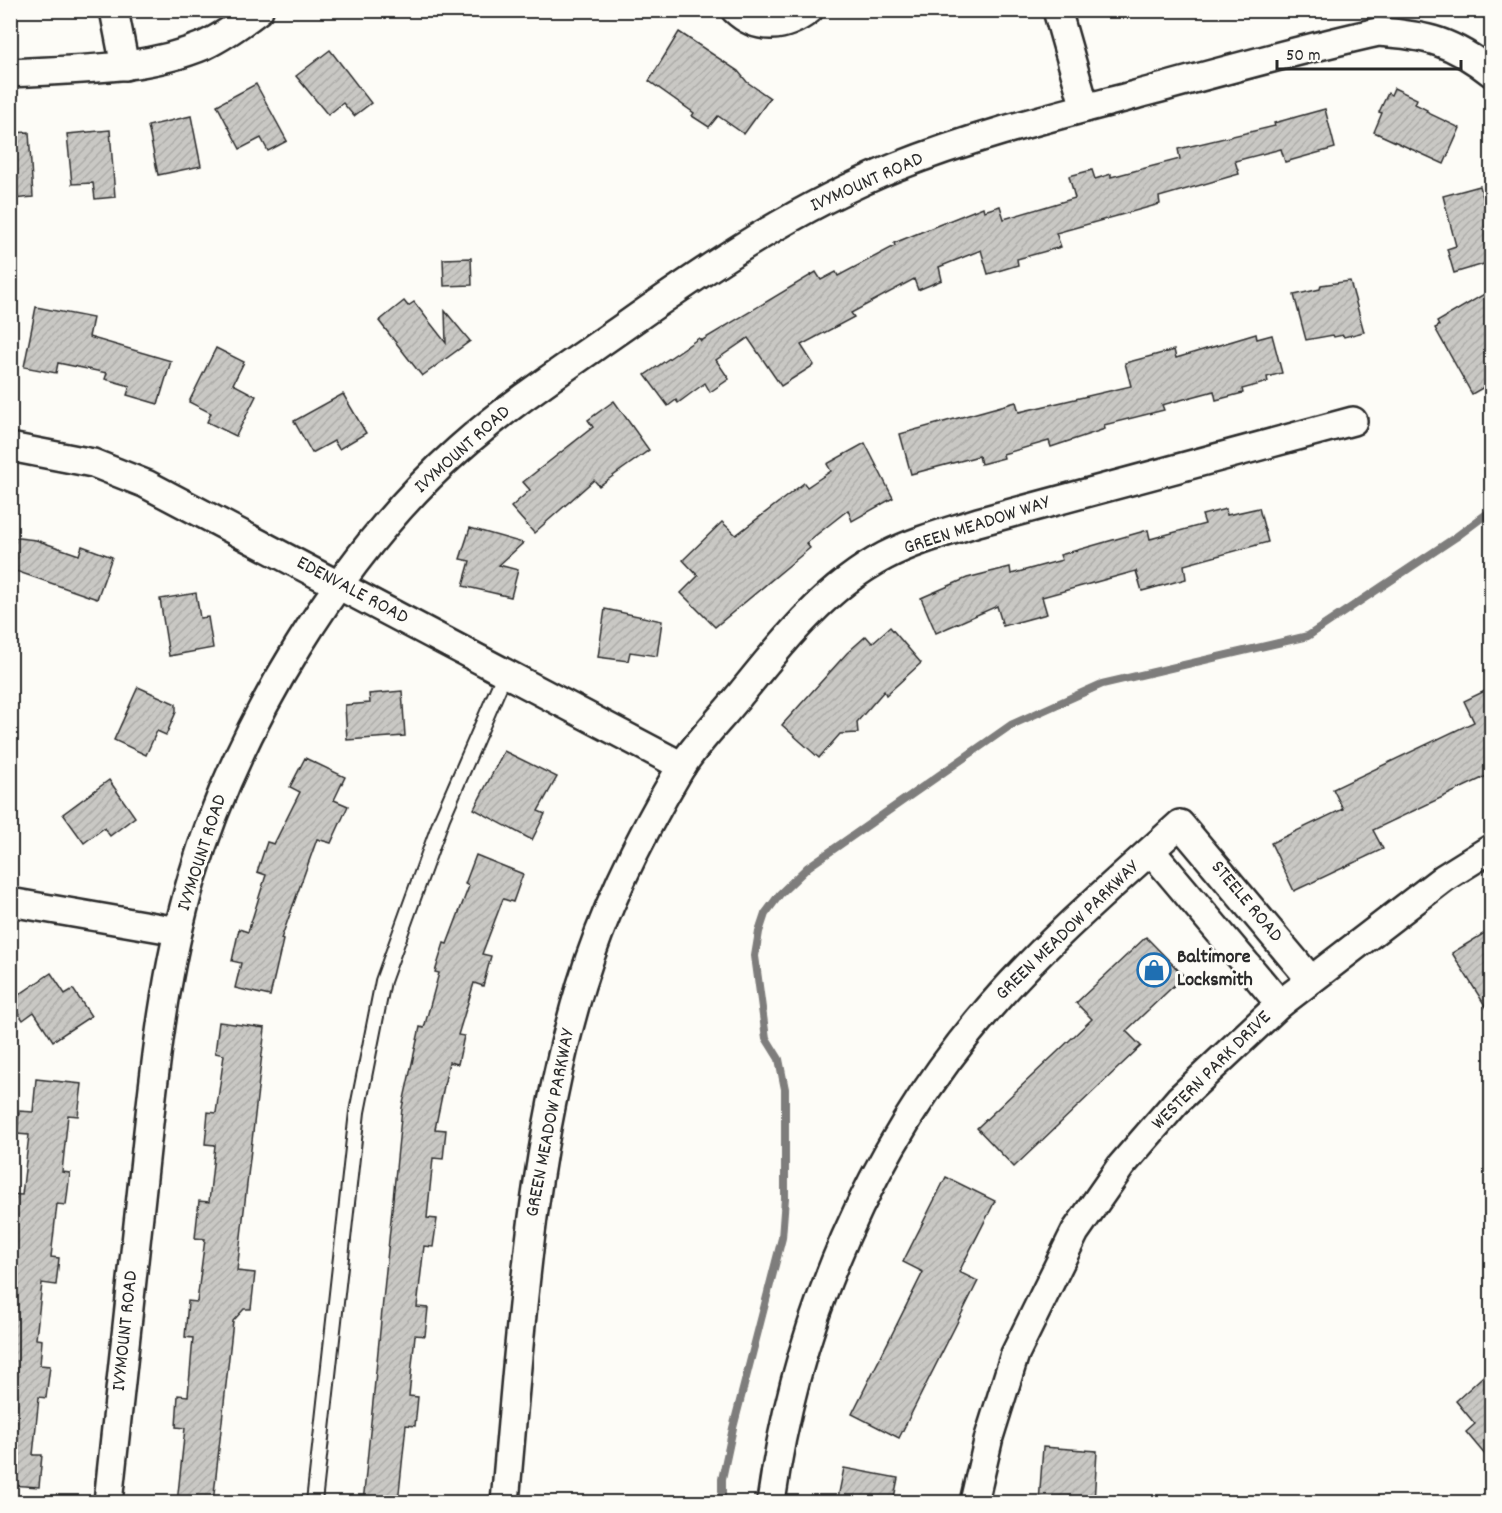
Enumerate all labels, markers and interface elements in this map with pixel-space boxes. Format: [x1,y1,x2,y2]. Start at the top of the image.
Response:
scale bar [1277,33,1462,71]
text: 50 m [1286,44,1321,69]
street label: IVYMOUNT ROAD [806,146,928,220]
street label: IVYMOUNT ROAD [409,399,517,501]
street label: GREEN MEADOW WAY [901,489,1054,563]
street label: EDENVALE ROAD [291,550,413,632]
street label: IVYMOUNT ROAD [171,791,235,915]
street label: GREEN MEADOW PARKWAY [990,854,1147,1007]
street label: STEELE ROAD [1203,855,1289,949]
place label: Baltimore Locksmith [1177,944,1253,995]
shop icon: Baltimore Locksmith [1136,952,1172,988]
street label: WESTERN PARK DRIVE [1146,1005,1278,1137]
street label: GREEN MEADOW PARKWAY [519,1026,583,1219]
street label: IVYMOUNT ROAD [106,1269,146,1393]

